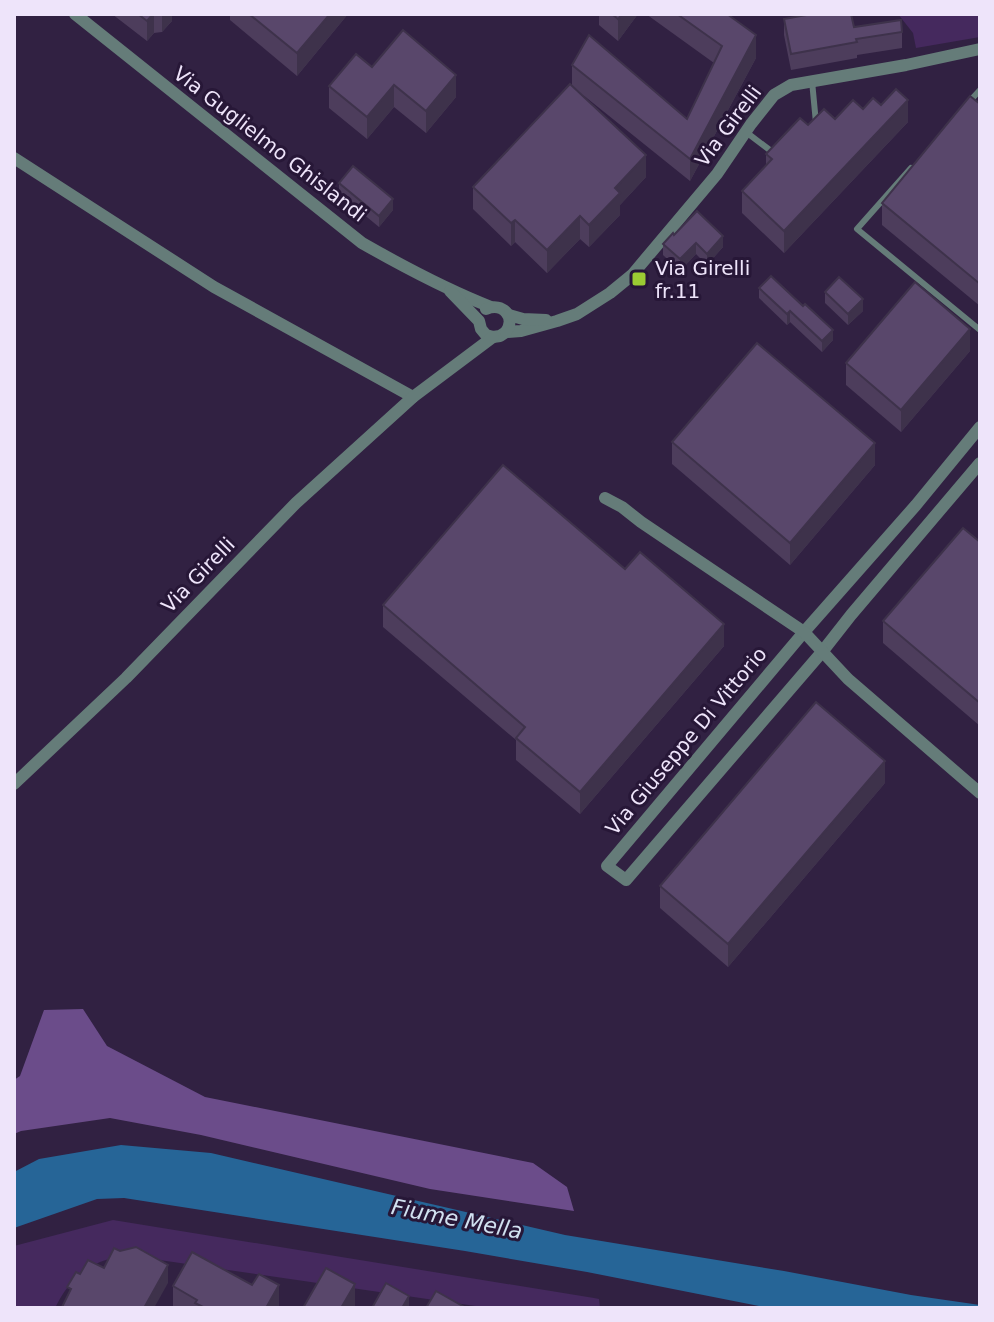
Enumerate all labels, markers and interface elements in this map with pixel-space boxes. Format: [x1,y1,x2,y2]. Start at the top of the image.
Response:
street label: Via Guglielmo Ghislandi [169,61,371,227]
street label: Via Girelli [690,81,766,171]
place label: Via Girelli fr.11 [655,256,750,303]
marker: Via Girelli fr.11 [630,270,648,288]
street label: Via Girelli [156,532,240,618]
street label: Via Giuseppe Di Vittorio [600,642,772,840]
water label: Fiume Mella [389,1194,525,1244]

